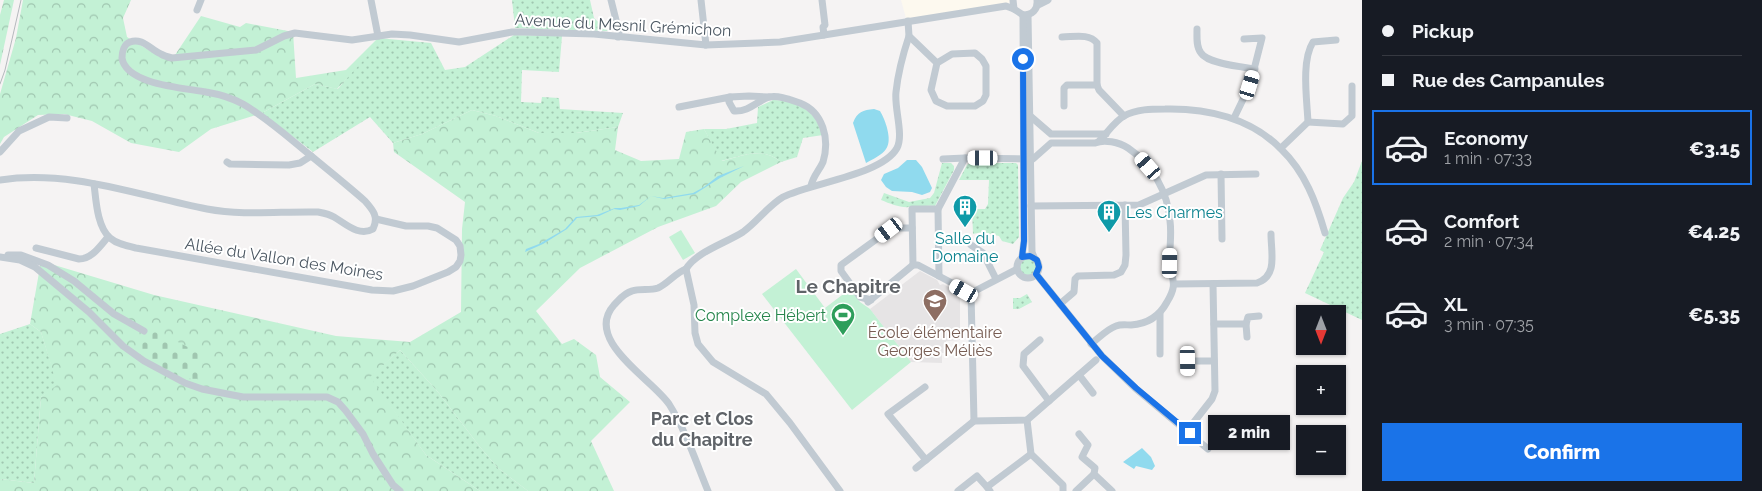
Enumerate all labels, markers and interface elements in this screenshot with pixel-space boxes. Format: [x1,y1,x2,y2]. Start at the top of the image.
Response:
street label: Avenue du Mesnil Grémichon [514,10,732,40]
text: Pickup [1412,20,1474,42]
route start [1012,48,1034,70]
car [1238,68,1261,102]
text: Rue des Campanules [1412,69,1604,91]
icon: car [1384,125,1429,170]
text: Economy [1444,127,1528,149]
text: €3.15 [1689,137,1740,159]
text: 1 min · 07:33 [1444,149,1532,168]
car [1132,150,1163,182]
car [968,151,998,166]
building icon: Salle du Domaine [952,194,978,228]
building icon: Les Charmes [1096,199,1122,233]
place label: Les Charmes [1126,203,1223,222]
icon: car [1384,208,1429,253]
text: Comfort [1444,210,1519,232]
car [872,215,905,245]
text: €4.25 [1688,220,1740,242]
place label: Salle du Domaine [932,229,998,266]
text: 2 min · 07:34 [1444,232,1534,251]
street label: Allée du Vallon des Moines [184,234,385,284]
car [1162,248,1177,278]
district label: Le Chapitre [795,275,901,297]
car [947,277,980,305]
school or university icon: École élémentaire Georges Méliès [922,288,948,322]
icon: car [1384,291,1429,336]
text: XL [1444,293,1467,315]
sports icon: Complexe Hébert [830,302,856,336]
text: €5.35 [1688,303,1740,325]
north arrow [1296,305,1346,355]
map controls [1296,305,1346,475]
place label: Complexe Hébert [695,306,827,325]
text: 3 min · 07:35 [1444,315,1534,334]
place label: École élémentaire Georges Méliès [868,322,1002,360]
car [1180,346,1195,376]
button: + [1296,365,1346,415]
district label: Parc et Clos du Chapitre [651,408,753,450]
callout: 2 min [1208,416,1290,450]
route end [1179,422,1201,444]
text: 2 min [1228,423,1270,442]
button: Confirm [1382,423,1742,481]
button: − [1296,425,1346,475]

